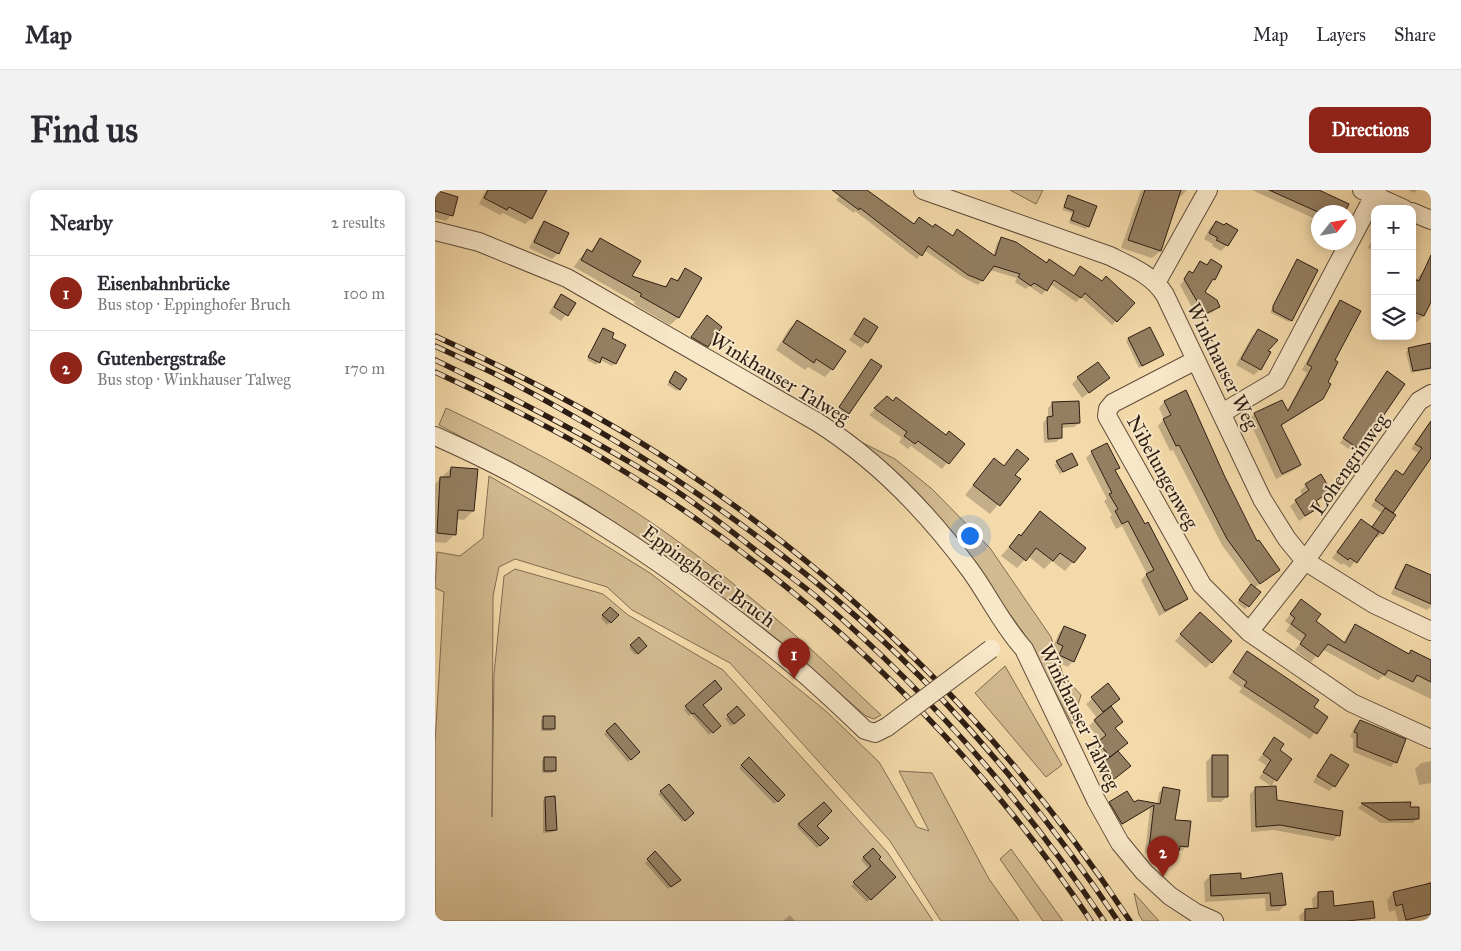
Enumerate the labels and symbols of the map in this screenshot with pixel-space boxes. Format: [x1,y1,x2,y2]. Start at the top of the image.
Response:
north arrow [1311,205,1356,250]
street label: Winkhauser Weg [1181,299,1264,434]
street label: Winkhauser Talweg [705,327,855,430]
street label: Lohengrinweg [1305,408,1394,520]
street label: Nibelungenweg [1121,411,1204,534]
street label: Eppinghofer Bruch [637,520,780,633]
your location [957,523,983,549]
pin: 1 [778,638,810,679]
street label: Winkhauser Talweg [1033,640,1126,795]
pin: 2 [1147,836,1179,877]

